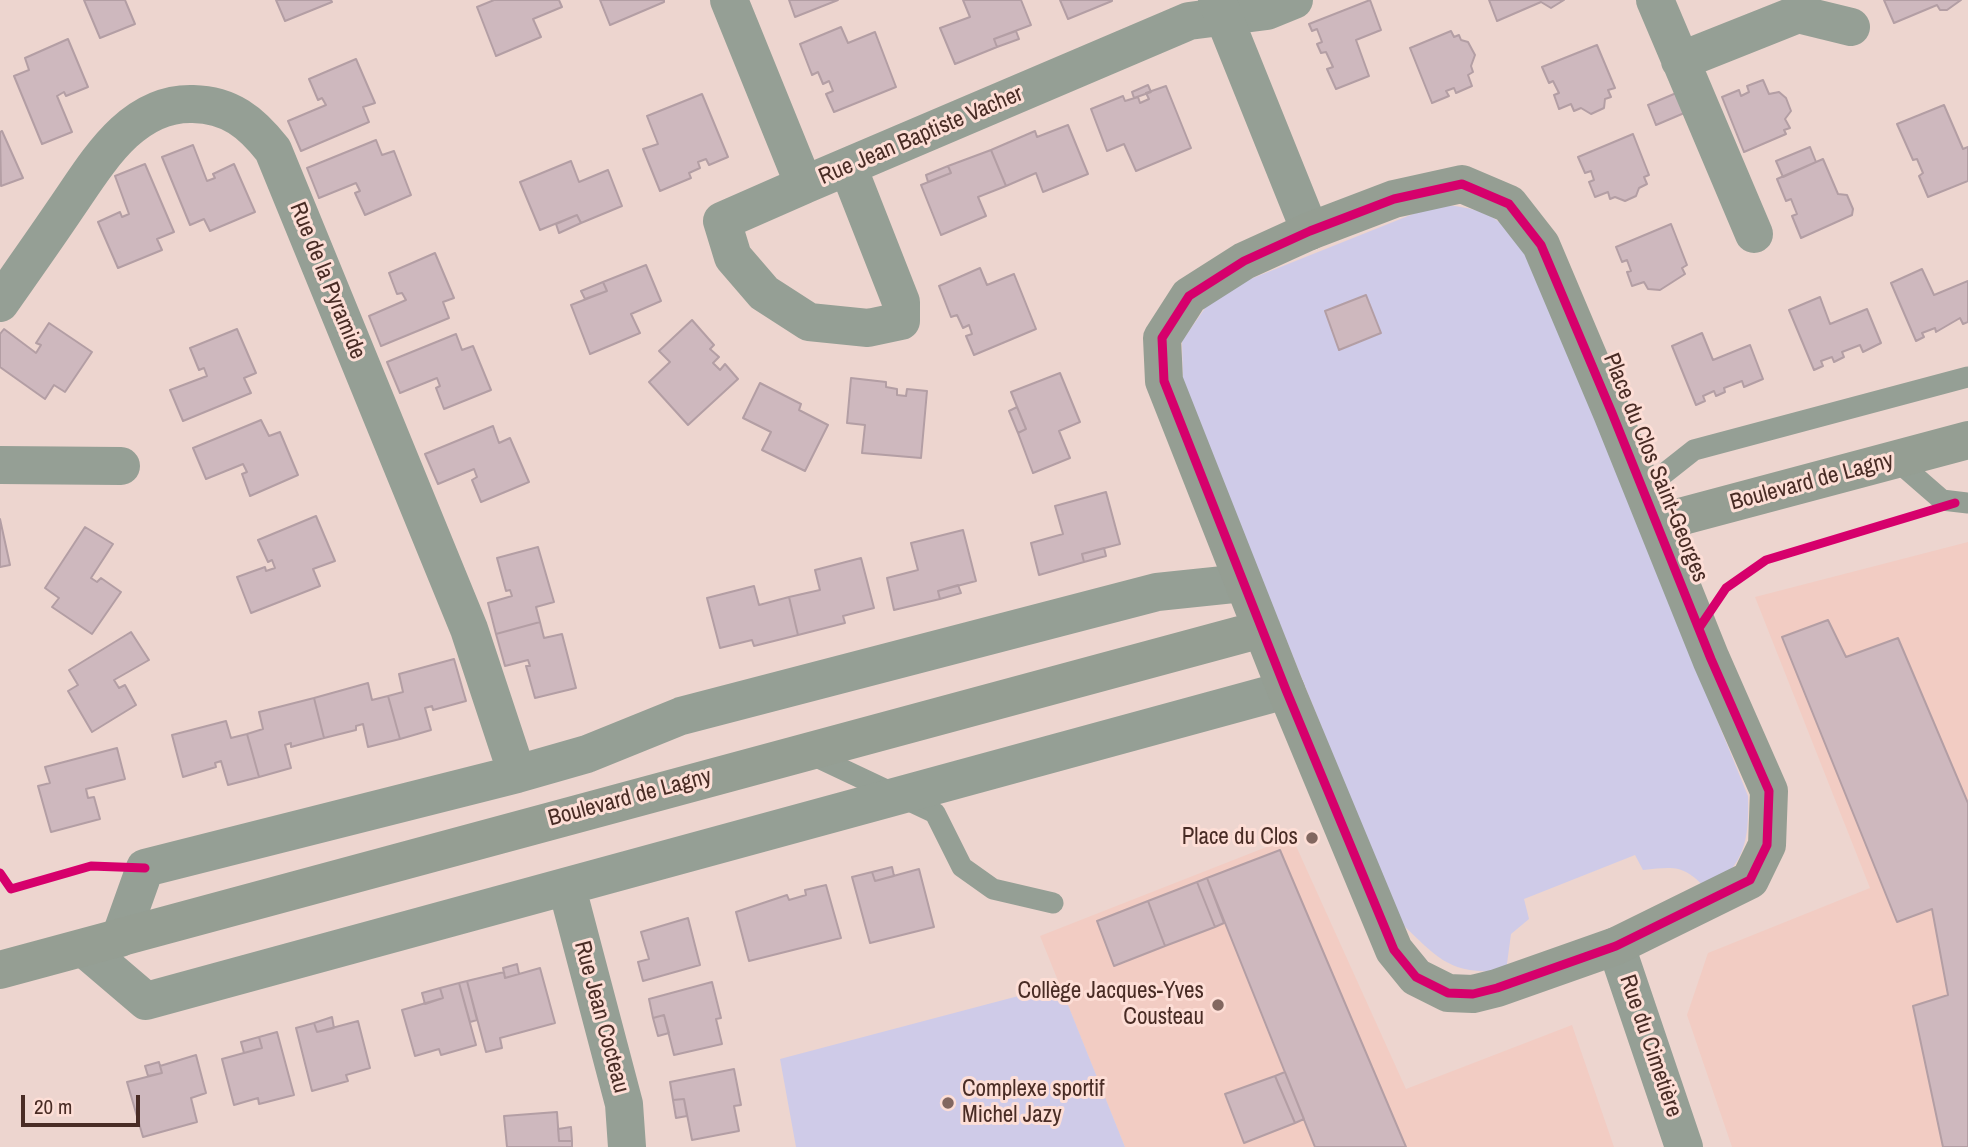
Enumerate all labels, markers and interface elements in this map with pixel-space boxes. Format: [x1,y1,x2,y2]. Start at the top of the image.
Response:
street label: Rue Jean Baptiste Vacher [815,81,1027,191]
street label: Rue de la Pyramide [283,199,371,363]
street label: Place du Clos Saint-Georges [1596,350,1714,586]
street label: Boulevard de Lagny [1727,447,1897,517]
street label: Boulevard de Lagny [545,763,715,833]
place label: Place du Clos [1182,824,1298,852]
marker: Place du Clos [1304,830,1320,846]
street label: Rue Jean Cocteau [567,938,635,1096]
street label: Rue du Cimetière [1613,971,1687,1121]
place label: Collège Jacques-Yves Cousteau [1017,978,1204,1032]
marker: Collège Jacques-Yves Cousteau [1210,997,1226,1013]
place label: Complexe sportif Michel Jazy [962,1076,1105,1130]
scale bar [24,1080,144,1124]
text: 20 m [34,1092,72,1121]
marker: Complexe sportif Michel Jazy [940,1095,956,1111]

